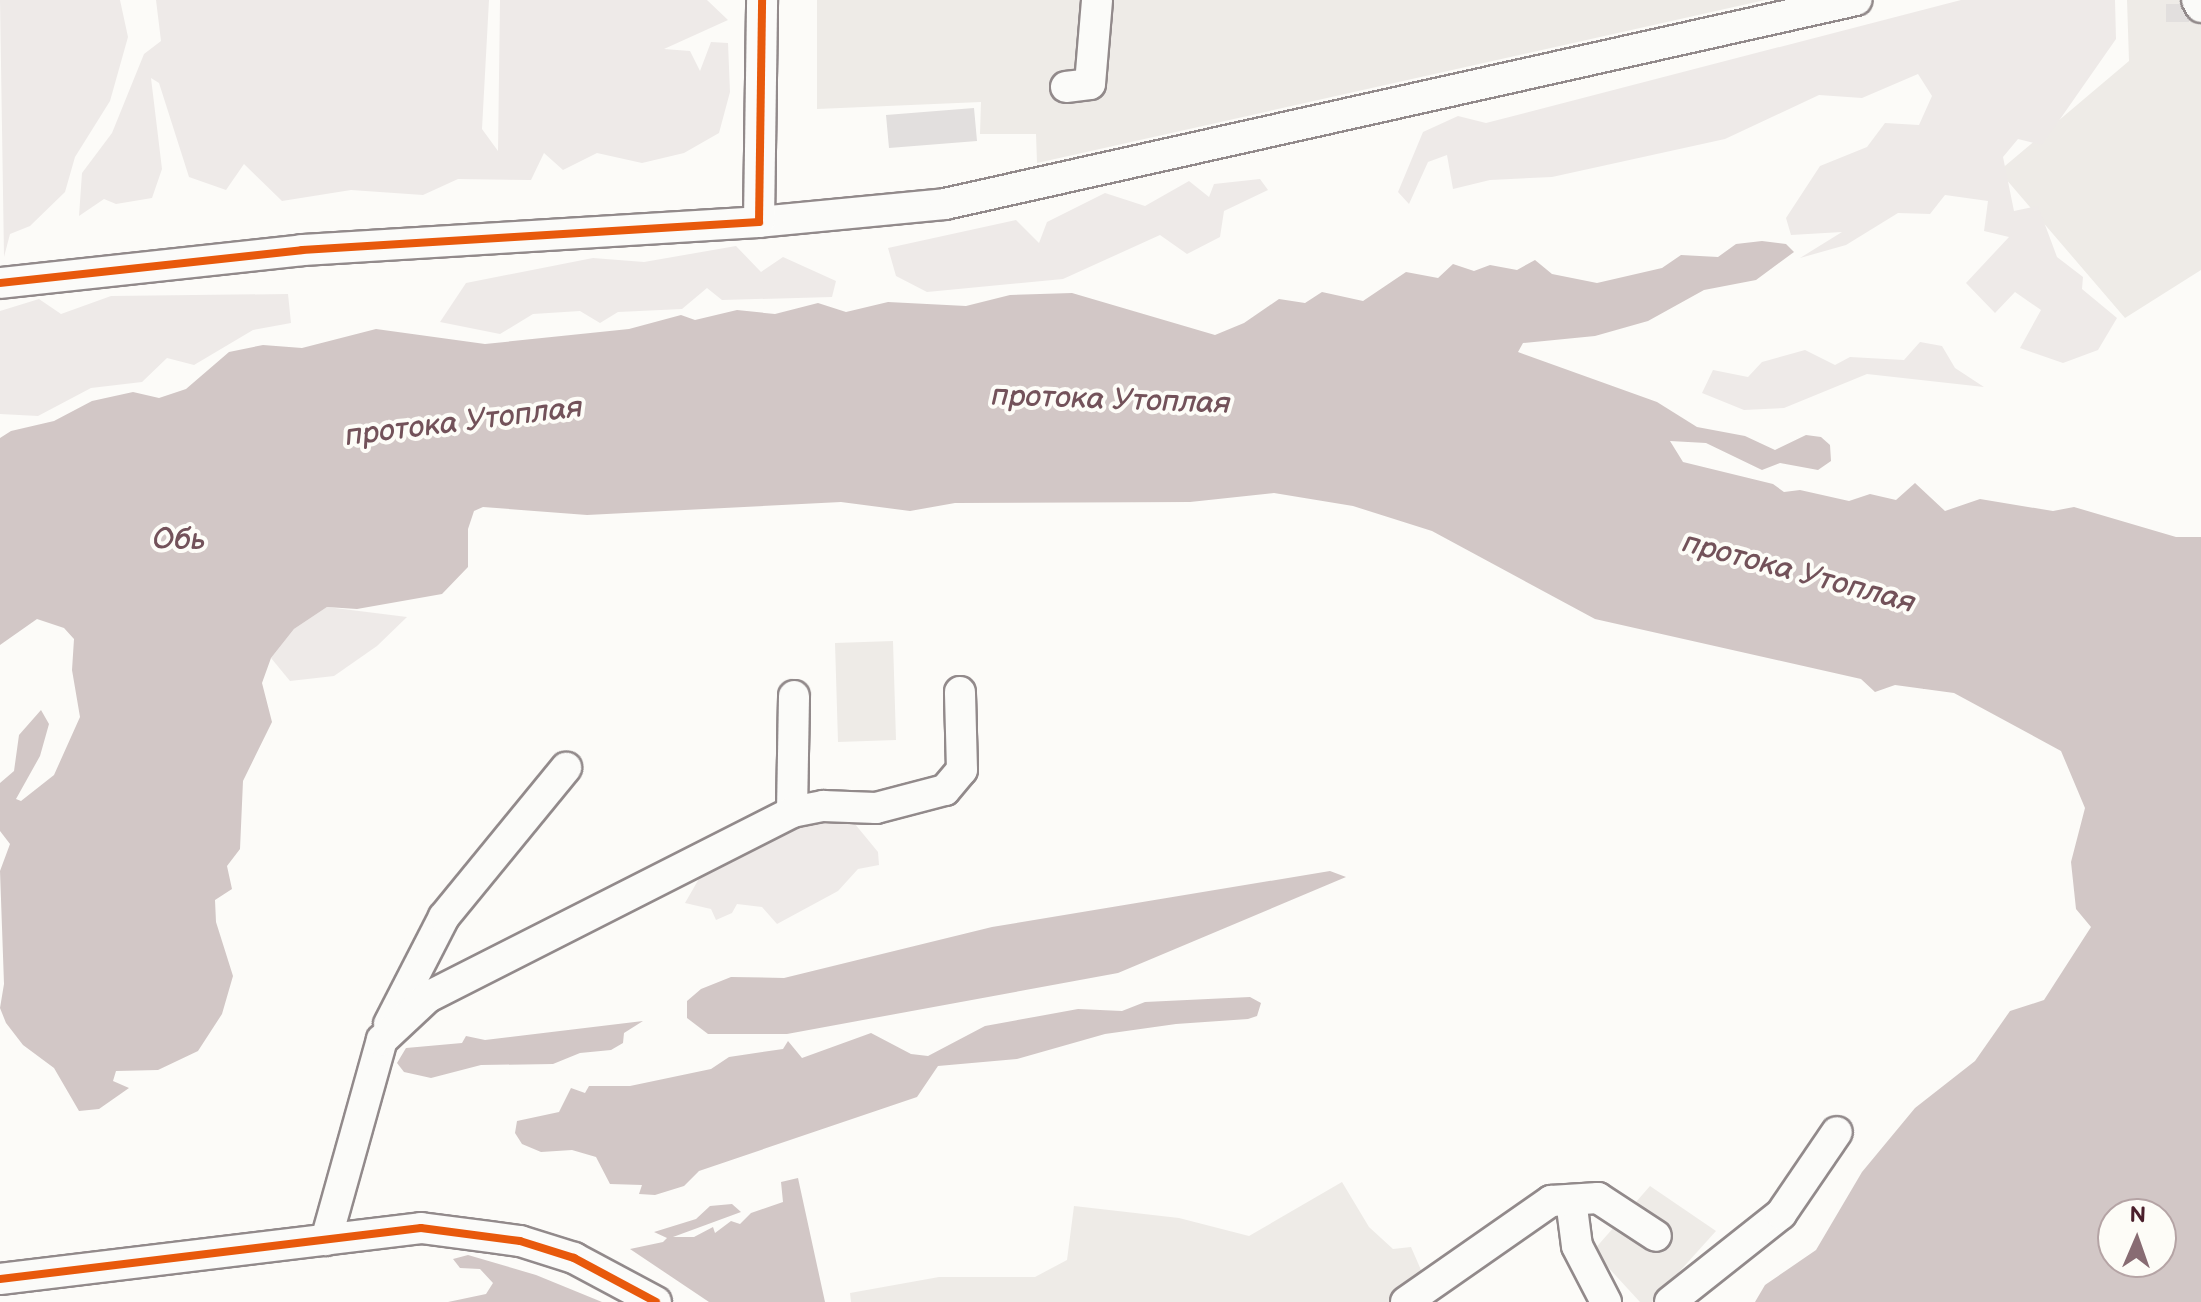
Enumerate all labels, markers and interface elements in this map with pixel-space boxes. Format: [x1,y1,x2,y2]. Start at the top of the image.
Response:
water label: протока Утоплая [991,378,1231,422]
water label: протока Утоплая [343,390,585,454]
water label: Обь [153,522,205,558]
water label: протока Утоплая [1679,525,1919,621]
north arrow [2097,1198,2177,1278]
text: N [2129,1202,2147,1229]

